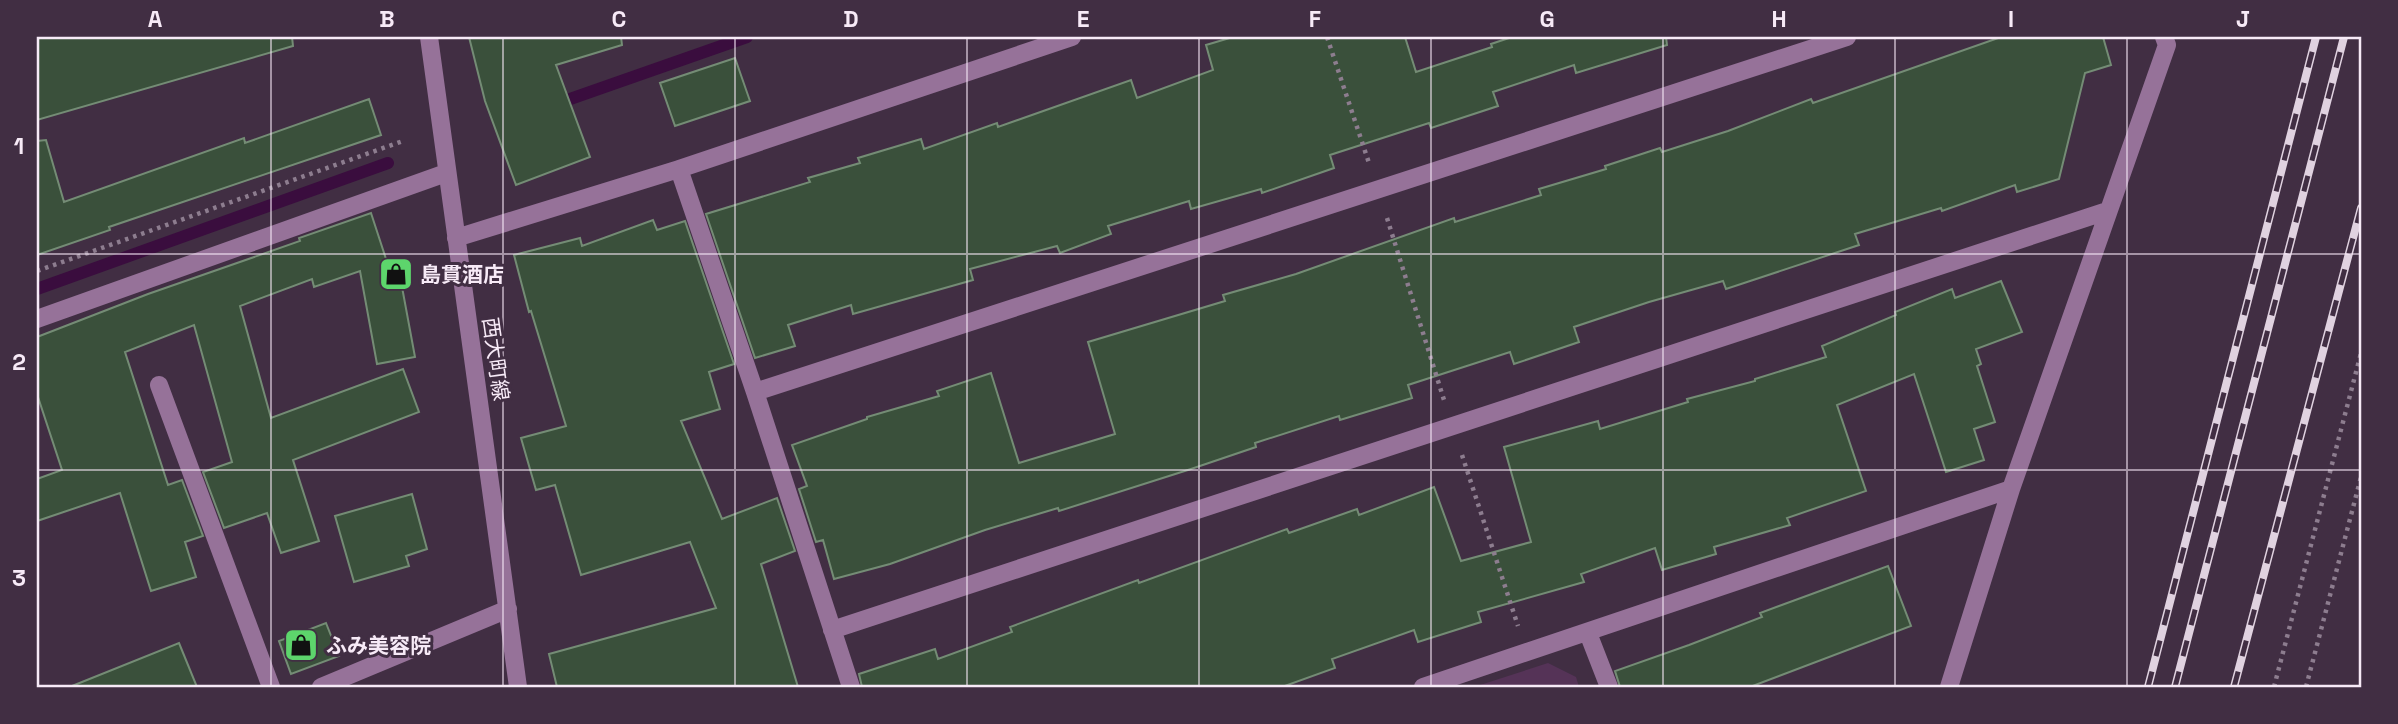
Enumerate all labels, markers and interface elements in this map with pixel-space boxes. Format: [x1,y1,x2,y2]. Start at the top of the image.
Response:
text: A [148,4,163,34]
text: B [379,4,395,34]
text: C [612,4,626,34]
text: D [843,4,859,34]
text: E [1077,4,1089,34]
text: F [1309,4,1321,34]
text: G [1539,4,1555,34]
text: H [1771,4,1787,34]
text: I [2008,4,2014,34]
text: J [2236,4,2250,34]
text: 1 [14,131,24,161]
shop icon: 島貫酒店 [377,255,415,293]
place label: 島貫酒店 [420,261,504,288]
street label: 西大町線 [477,316,515,402]
text: 2 [12,347,26,377]
text: 3 [12,563,26,593]
shop icon: ふみ美容院 [282,626,320,664]
place label: ふみ美容院 [326,632,431,659]

